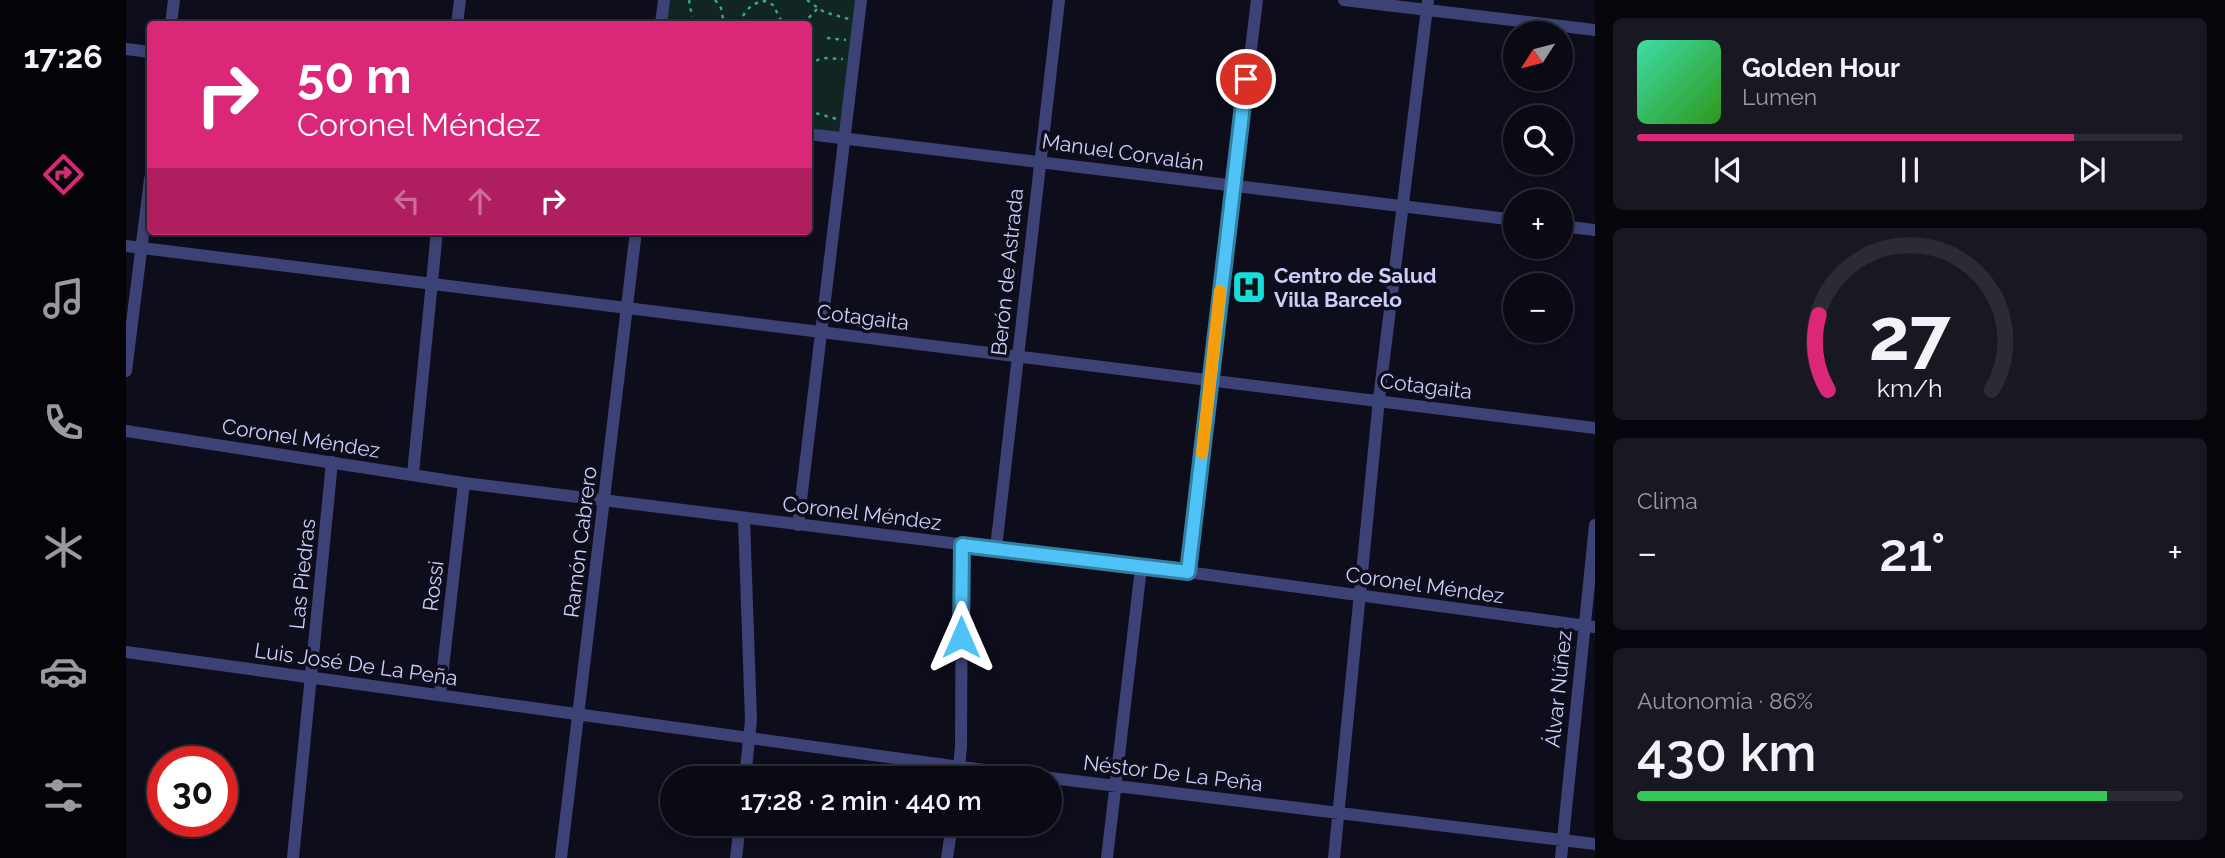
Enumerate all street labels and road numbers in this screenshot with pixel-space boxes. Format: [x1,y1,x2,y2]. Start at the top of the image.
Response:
street label: Manuel Corvalán [1040,128,1206,176]
street label: Berón de Astrada [986,187,1028,357]
street label: Cotagaita [815,299,911,335]
street label: Cotagaita [1378,368,1474,404]
street label: Coronel Méndez [220,413,382,463]
street label: Ramón Cabrero [558,465,602,619]
street label: Coronel Méndez [781,491,943,535]
street label: Las Piedras [284,517,320,631]
street label: Rossi [418,559,448,613]
street label: Coronel Méndez [1344,561,1506,609]
street label: Álvar Núñez [1539,629,1577,749]
street label: Luis José De La Peña [253,637,459,691]
street label: Néstor De La Peña [1082,750,1264,796]

